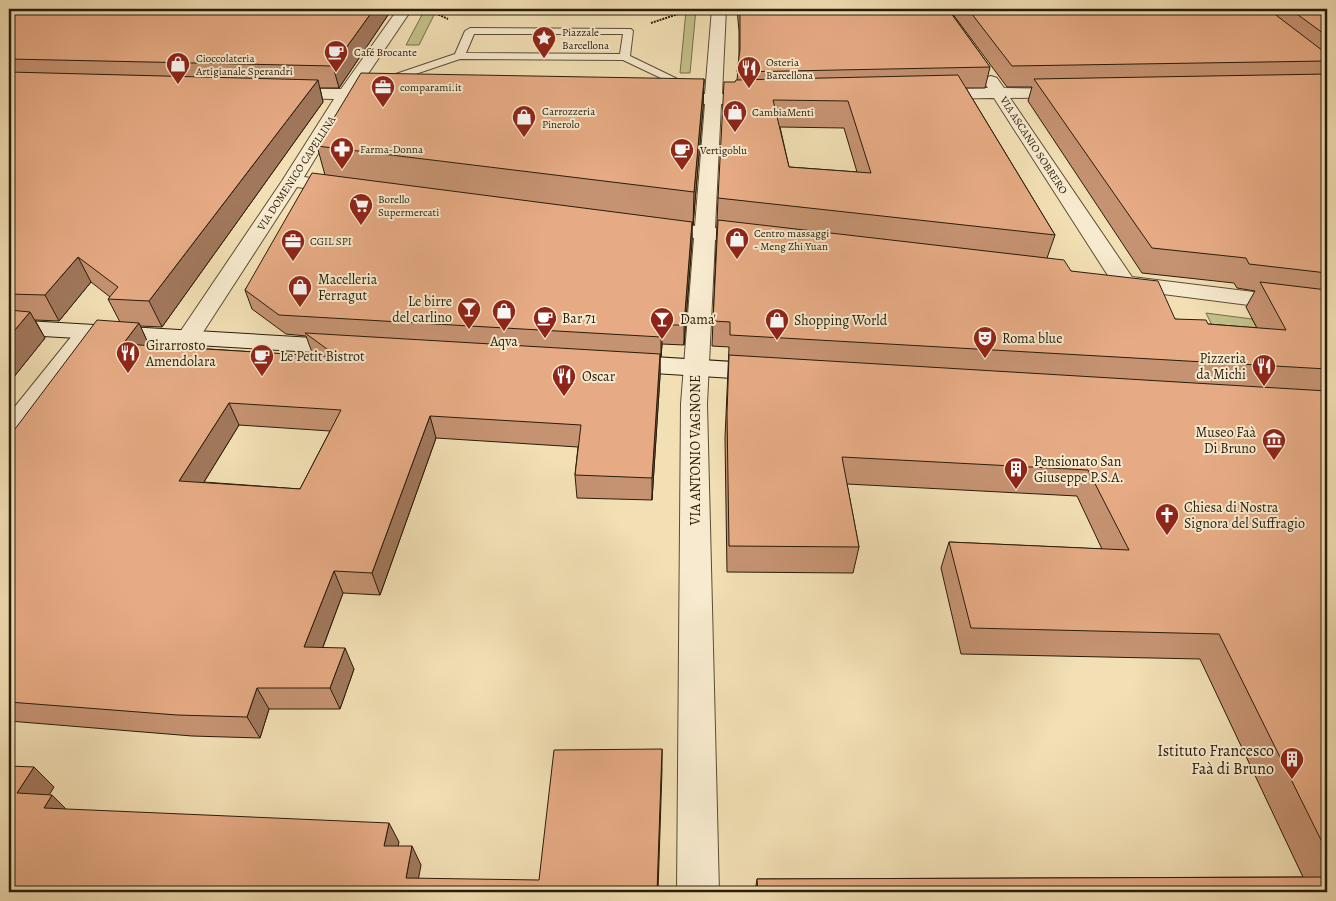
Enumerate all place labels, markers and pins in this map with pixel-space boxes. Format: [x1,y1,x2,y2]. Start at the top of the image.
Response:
place icon: Piazzale Barcellona [531,25,557,59]
place label: Piazzale Barcellona [562,25,610,53]
cafe icon: Café Brocante [323,39,349,73]
place label: Café Brocante [354,45,417,60]
shop icon: Cioccolateria Artigianale Sperandri [165,51,191,85]
place label: Cioccolateria Artigianale Sperandri [195,51,293,79]
restaurant icon: Osteria Barcellona [736,55,762,89]
place label: Osteria Barcellona [766,55,814,83]
office icon: comparami.it [370,74,396,108]
place label: comparami.it [400,80,462,95]
shop icon: CambiaMenti [722,99,748,133]
shop icon: Carrozzeria Pinerolo [511,104,537,138]
place label: Carrozzeria Pinerolo [542,104,596,132]
place label: CambiaMenti [752,105,814,120]
pharmacy icon: Farma-Donna [329,136,355,170]
cafe icon: Vertigoblu [669,137,695,171]
place label: Farma-Donna [360,142,424,157]
place label: Vertigoblu [699,143,747,158]
supermarket icon: Borello Supermercati [348,192,374,226]
place label: Borello Supermercati [378,192,439,220]
shop icon: Centro massaggi - Meng Zhi Yuan [724,226,750,260]
place label: Centro massaggi - Meng Zhi Yuan [754,226,829,254]
office icon: CGIL SPI [280,228,306,262]
place label: CGIL SPI [310,234,352,249]
place label: Macelleria Ferragut [318,270,378,305]
shop icon: Macelleria Ferragut [287,274,313,308]
place label: Le birre del carlino [392,292,452,327]
bar icon: Le birre del carlino [456,296,482,330]
shop icon: Aqva [491,298,517,332]
cafe icon: Bar 71 [532,305,558,339]
bar icon: Dama' [649,306,675,340]
shop icon: Shopping World [764,307,790,341]
place label: Bar 71 [562,309,596,328]
place label: Dama' [680,310,716,329]
place label: Shopping World [794,311,888,330]
theatre icon: Roma blue [972,325,998,359]
place label: Roma blue [1002,329,1062,348]
place label: Aqva [489,332,518,351]
place label: Girarrosto Amendolara [145,336,216,371]
restaurant icon: Girarrosto Amendolara [115,340,141,374]
cafe icon: Le Petit Bistrot [249,343,275,377]
place label: Le Petit Bistrot [280,347,365,366]
place label: Pizzeria da Michi [1196,349,1246,384]
restaurant icon: Pizzeria da Michi [1251,353,1277,387]
restaurant icon: Oscar [551,363,577,397]
place label: Oscar [582,367,616,386]
place label: Museo Faà Di Bruno [1196,423,1256,458]
museum icon: Museo Faà Di Bruno [1261,427,1287,461]
place label: Pensionato San Giuseppe P.S.A. [1034,452,1124,487]
building icon: Pensionato San Giuseppe P.S.A. [1003,456,1029,490]
place label: Chiesa di Nostra Signora del Suffragio [1184,498,1305,533]
church icon: Chiesa di Nostra Signora del Suffragio [1154,502,1180,536]
place label: Istituto Francesco Faà di Bruno [1157,740,1274,780]
building icon: Istituto Francesco Faà di Bruno [1279,746,1305,780]

